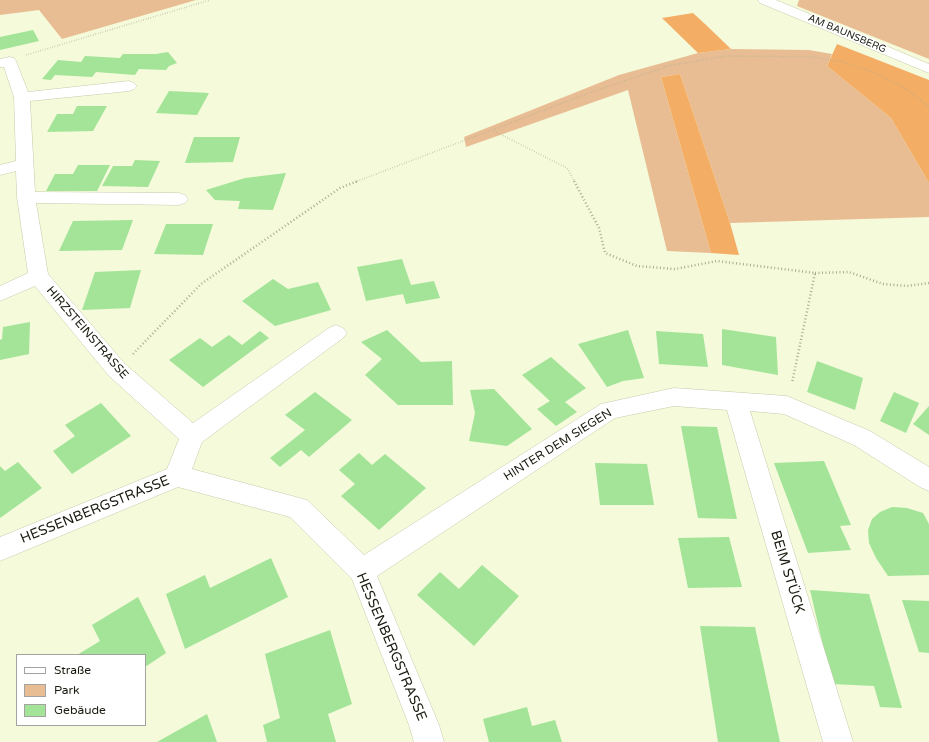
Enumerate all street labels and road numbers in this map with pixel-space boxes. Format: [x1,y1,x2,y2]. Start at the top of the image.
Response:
street label: AM BAUNSBERG [806,12,888,56]
street label: HIRZSTEINSTRASSE [43,284,131,382]
street label: HINTER DEM SIEGEN [501,406,615,484]
street label: HESSENBERGSTRASSE [18,472,172,548]
street label: BEIM STÜCK [766,528,808,616]
street label: HESSENBERGSTRASSE [352,570,430,724]

